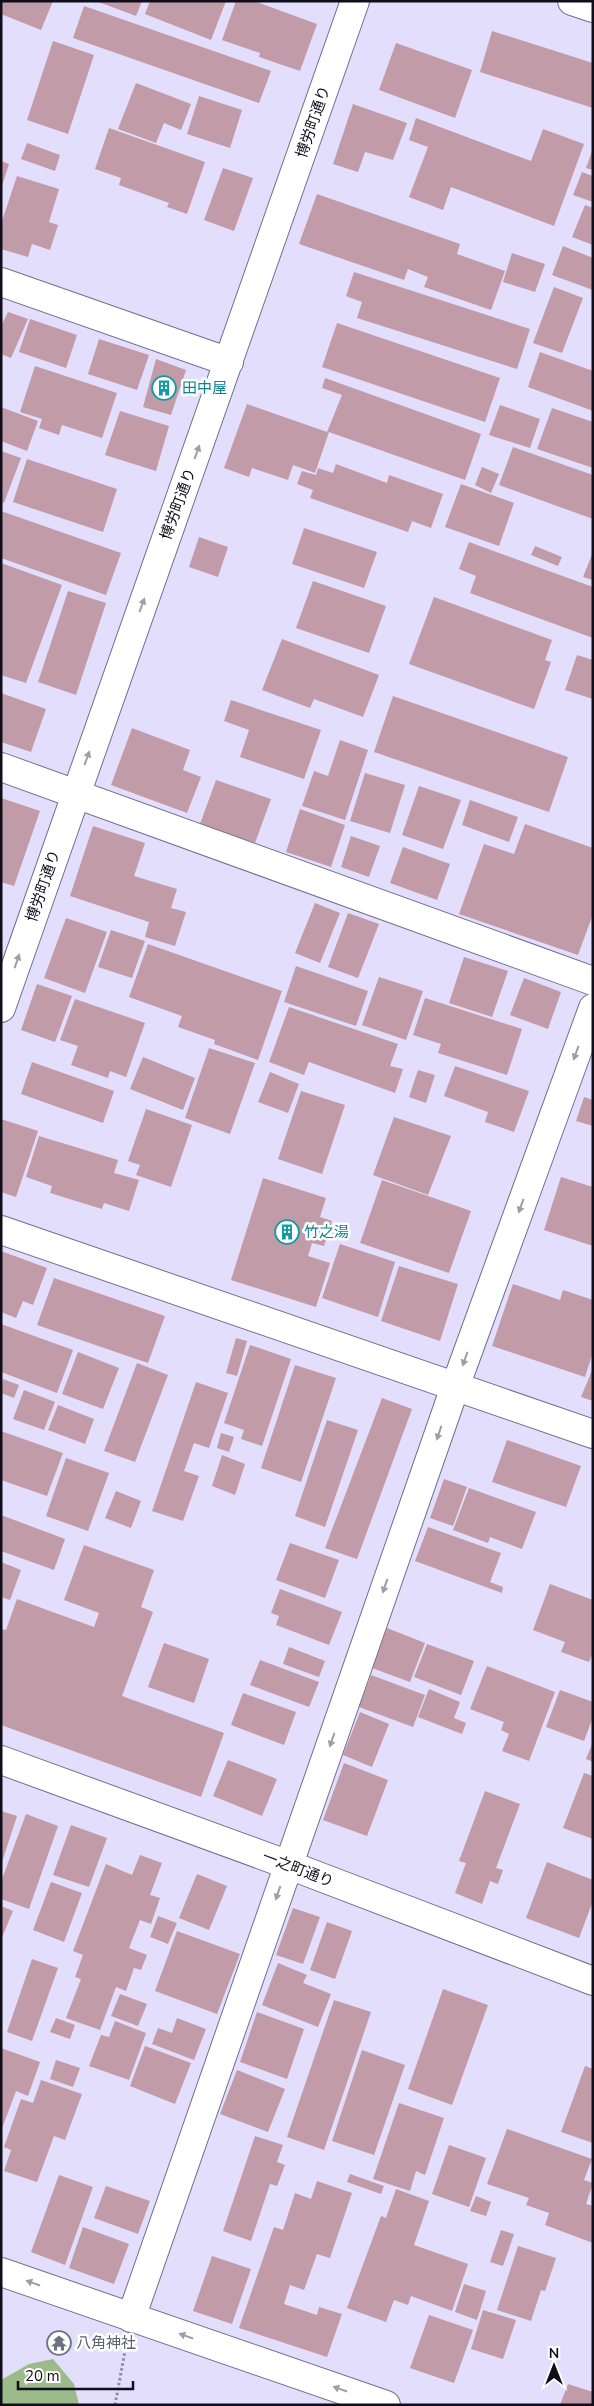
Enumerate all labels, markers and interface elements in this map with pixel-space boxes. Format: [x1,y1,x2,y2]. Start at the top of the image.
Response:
street label: 博労町通り [291,83,335,161]
building icon: 田中屋 [151,375,177,401]
place label: 田中屋 [182,378,227,398]
one-way arrow [193,444,201,459]
street label: 博労町通り [156,465,200,543]
one-way arrow [138,597,146,612]
one-way arrow [84,751,91,766]
street label: 博労町通り [21,847,65,925]
one-way arrow [14,954,21,969]
one-way arrow [572,1046,579,1061]
one-way arrow [517,1199,525,1214]
building icon: 竹之湯 [274,1219,300,1245]
place label: 竹之湯 [304,1222,349,1242]
one-way arrow [461,1352,469,1367]
one-way arrow [435,1426,443,1441]
one-way arrow [381,1579,389,1594]
one-way arrow [328,1732,335,1747]
street label: 一之町通り [259,1846,337,1892]
one-way arrow [274,1886,282,1901]
one-way arrow [25,2279,40,2286]
temple icon: 八角神社 [46,2330,72,2356]
one-way arrow [178,2332,193,2340]
place label: 八角神社 [76,2333,136,2353]
north arrow [529,2341,579,2391]
text: N [549,2344,559,2363]
scale bar [18,2358,132,2390]
text: 20 m [25,2366,60,2386]
one-way arrow [332,2385,347,2393]

